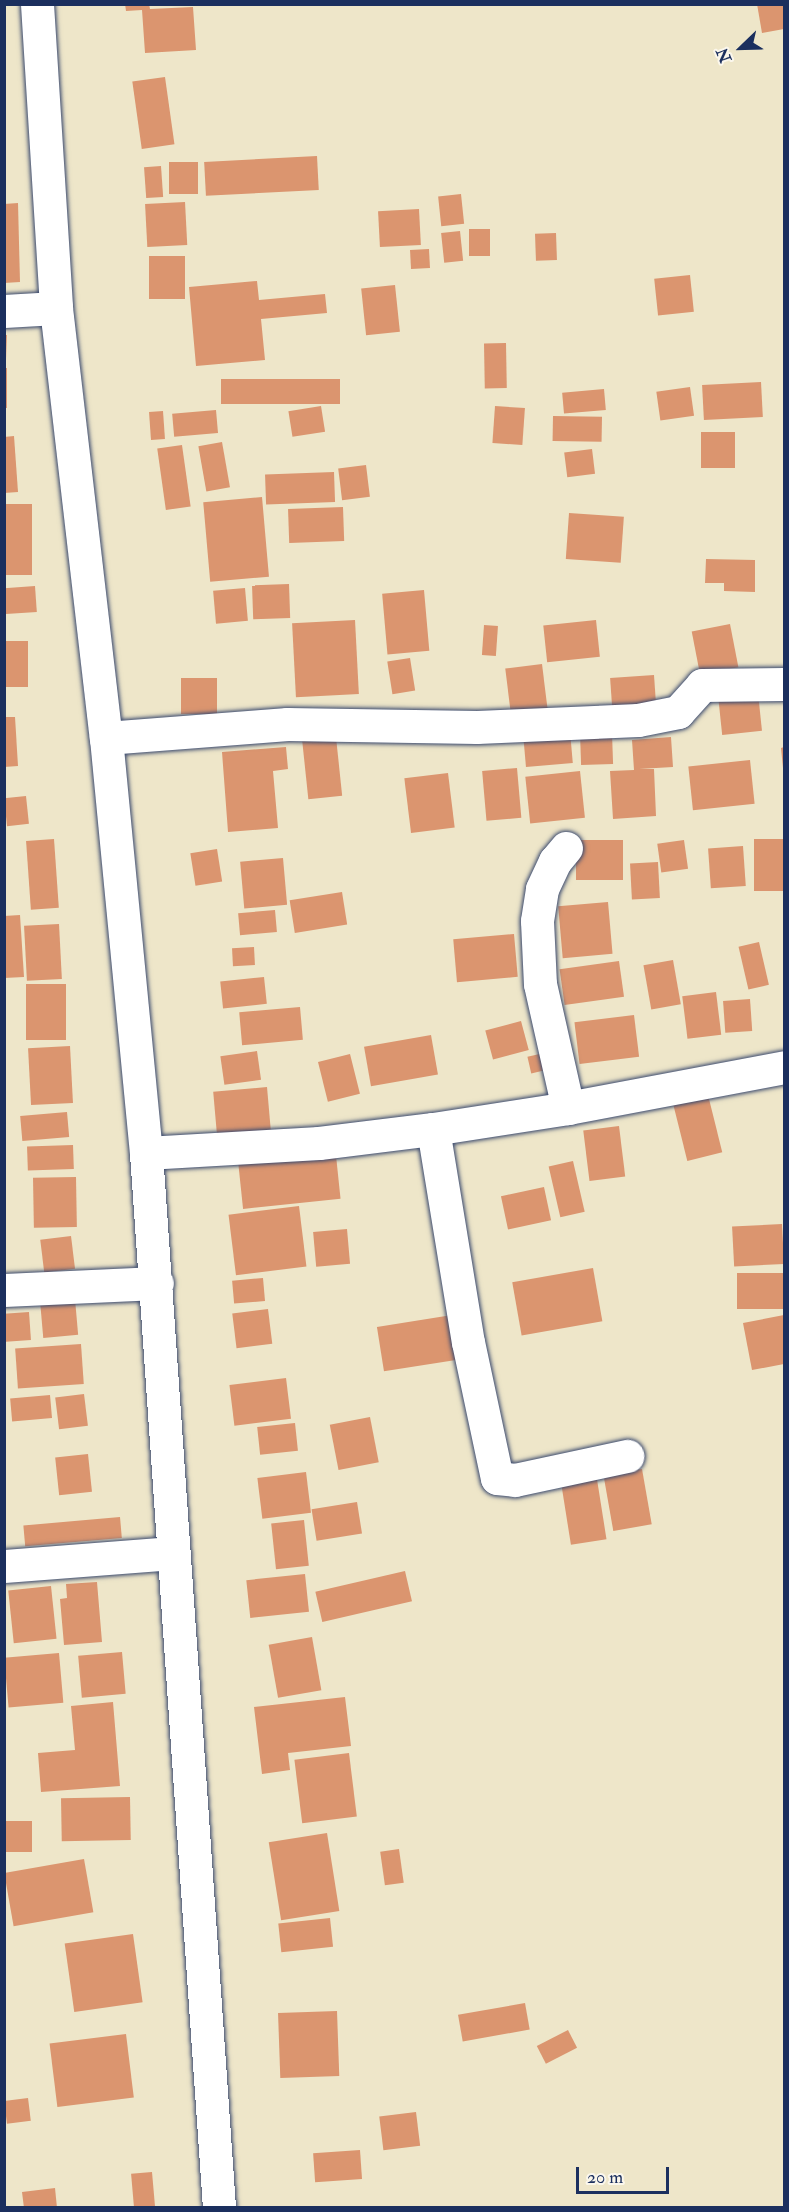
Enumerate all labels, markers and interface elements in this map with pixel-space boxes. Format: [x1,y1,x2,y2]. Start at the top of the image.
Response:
north arrow [711,18,771,78]
text: N [712,45,736,66]
scale bar [579,2155,672,2193]
text: 20 m [587,2166,623,2189]

